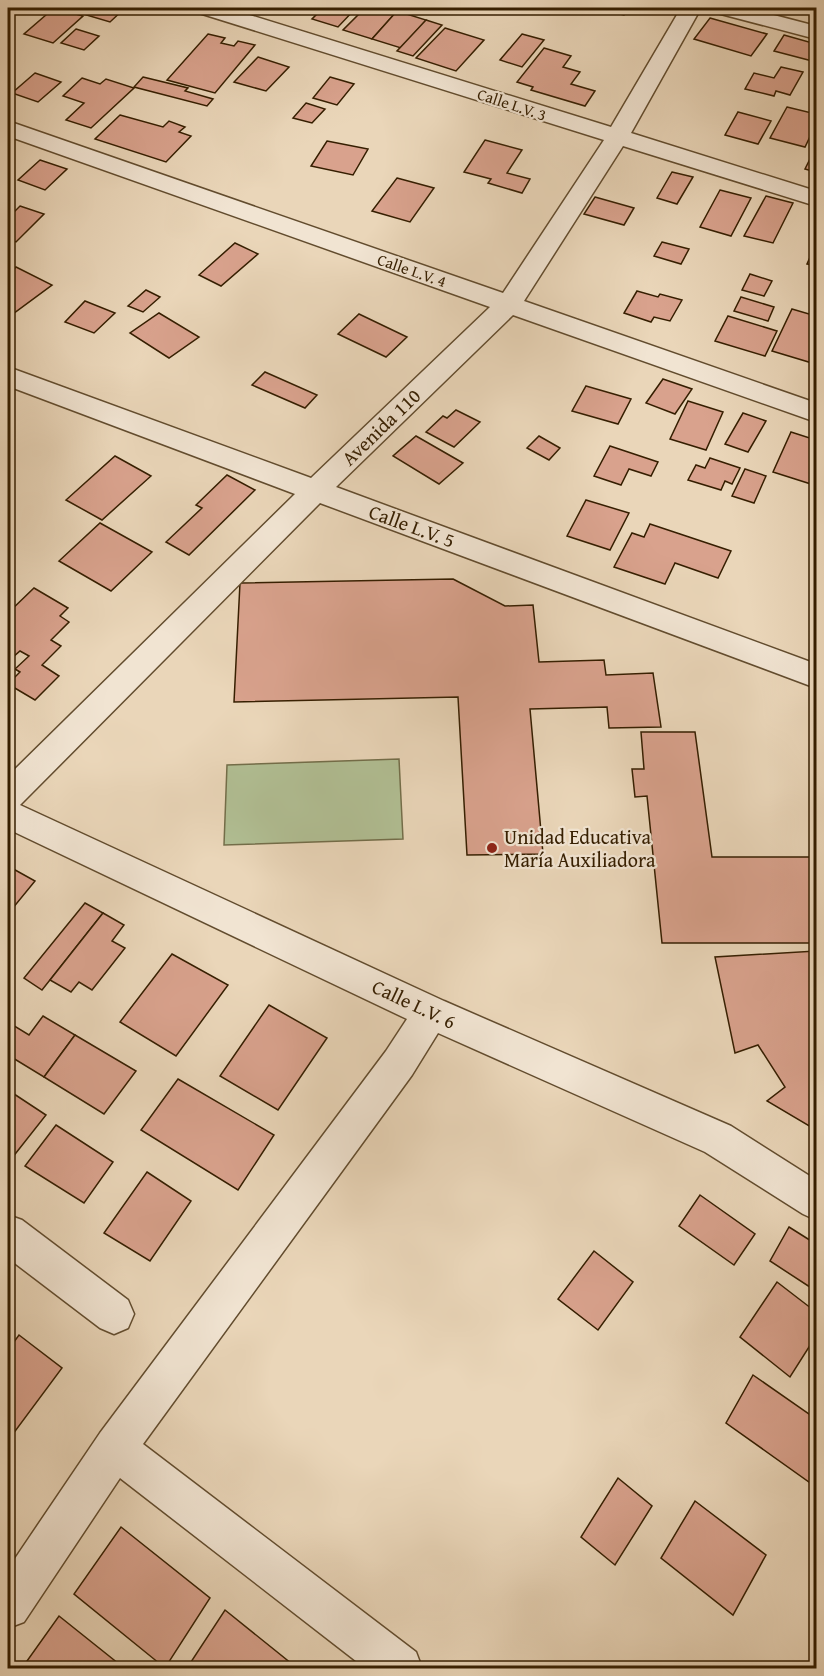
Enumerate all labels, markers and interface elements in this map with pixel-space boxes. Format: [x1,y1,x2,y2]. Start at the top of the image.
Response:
street label: Calle L.V. 3 [474,82,550,126]
street label: Calle L.V. 4 [374,247,450,293]
street label: Avenida 110 [335,381,427,472]
street label: Calle L.V. 5 [365,497,459,554]
place label: Unidad Educativa María Auxiliadora [504,822,656,874]
marker: Unidad Educativa María Auxiliadora [485,841,499,855]
street label: Calle L.V. 6 [368,972,461,1036]

